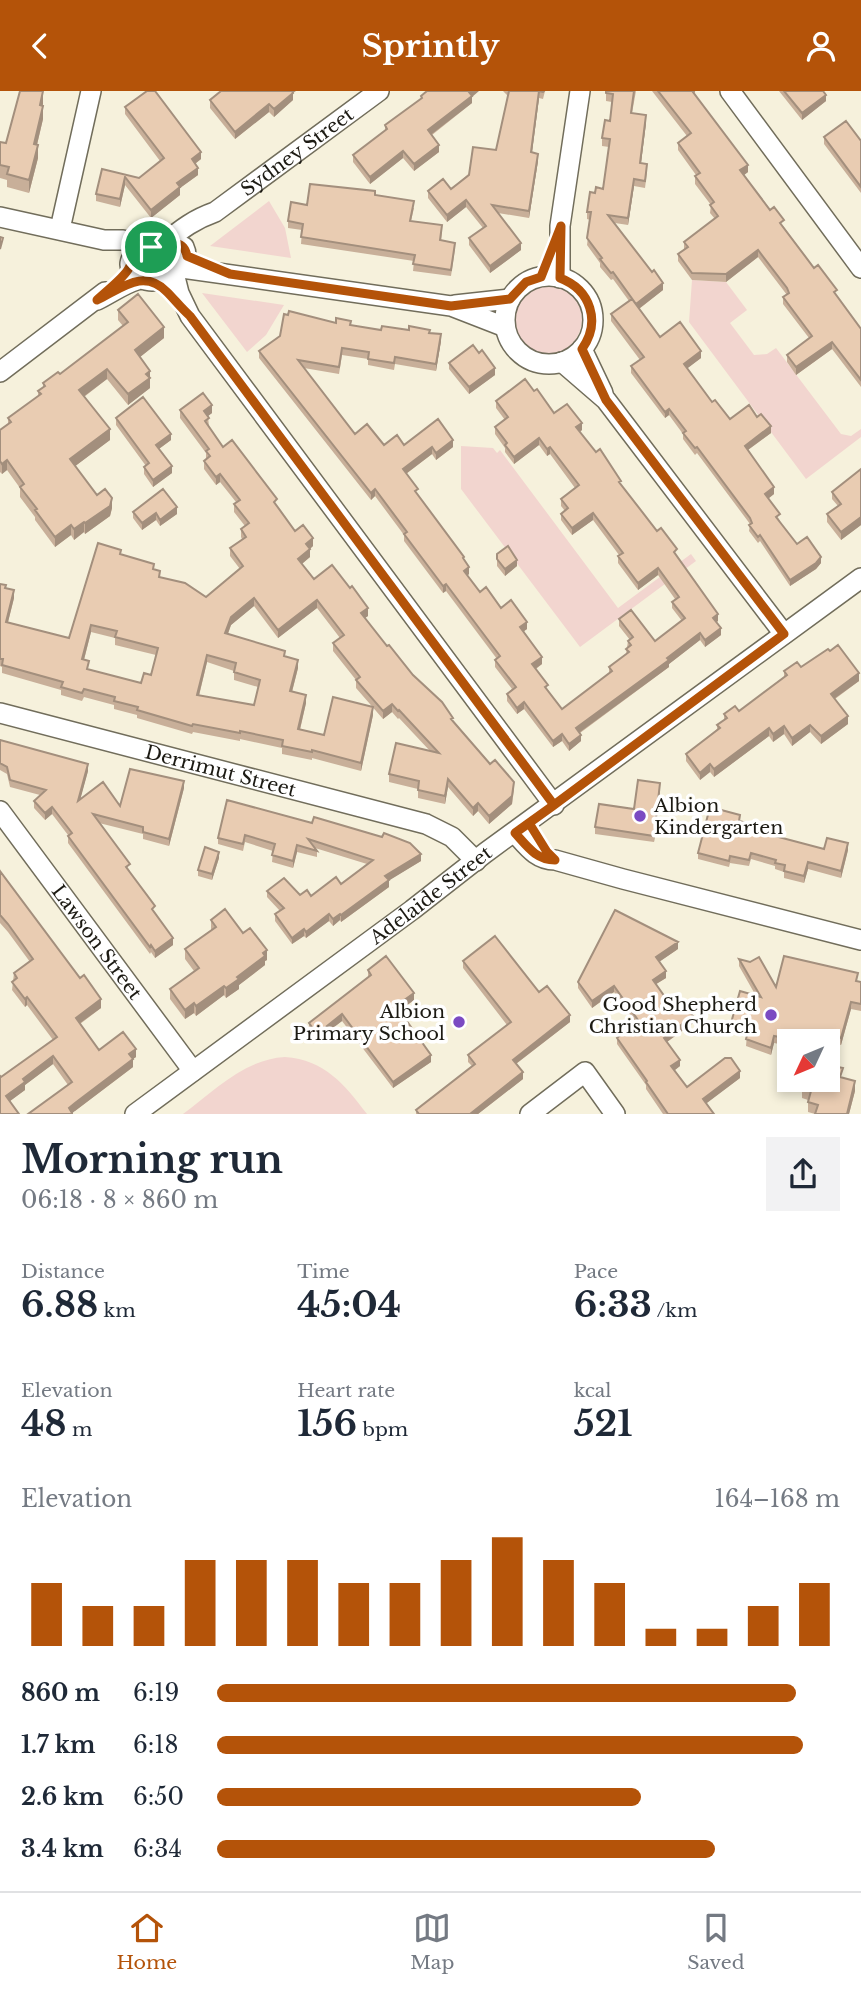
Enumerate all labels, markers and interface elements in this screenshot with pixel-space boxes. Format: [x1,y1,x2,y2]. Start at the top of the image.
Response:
text: Sprintly [362,26,499,66]
icon: back [21,27,59,65]
icon: person [802,27,840,65]
street label: Sydney Street [236,102,359,201]
pin [121,217,181,277]
icon: arrive [132,228,170,266]
street label: Derrimut Street [142,740,299,802]
place label: Albion Kindergarten [653,794,783,839]
marker: Albion Kindergarten [632,808,648,824]
street label: Adelaide Street [365,841,497,950]
street label: Lawson Street [47,880,147,1005]
place label: Good Shepherd Christian Church [589,993,757,1038]
place label: Albion Primary School [293,1000,445,1045]
marker: Good Shepherd Christian Church [763,1007,779,1023]
marker: Albion Primary School [451,1014,467,1030]
north arrow [777,1029,840,1092]
map controls [777,1029,840,1092]
text: Morning run [21,1136,283,1183]
button: share [766,1137,840,1211]
text: 06:18 · 8 × 860 m [21,1186,218,1214]
text: Distance [21,1260,105,1283]
text: Time [297,1260,350,1283]
text: Pace [574,1260,618,1283]
text: 6.88 [21,1283,98,1326]
text: 45:04 [297,1283,401,1326]
text: 6:33 [574,1283,652,1326]
text: km [98,1299,136,1322]
text: /km [652,1299,697,1322]
text: Elevation [21,1379,113,1402]
text: Heart rate [297,1379,395,1402]
text: kcal [574,1379,612,1402]
text: 48 [21,1402,66,1445]
text: 156 [297,1402,357,1445]
text: 521 [574,1402,633,1445]
text: m [66,1418,92,1441]
text: bpm [357,1418,408,1441]
text: Elevation [21,1485,132,1513]
text: 164–168 m [715,1485,840,1513]
text: 860 m [21,1679,100,1707]
text: 6:19 [133,1679,179,1707]
text: 1.7 km [21,1731,95,1759]
text: 6:18 [133,1731,179,1759]
text: 2.6 km [21,1783,104,1811]
text: 6:50 [133,1783,184,1811]
text: 3.4 km [21,1835,104,1863]
text: 6:34 [133,1835,182,1863]
tab: Home [116,1909,177,1974]
tab: Map [410,1909,454,1974]
tab: Saved [687,1909,745,1974]

